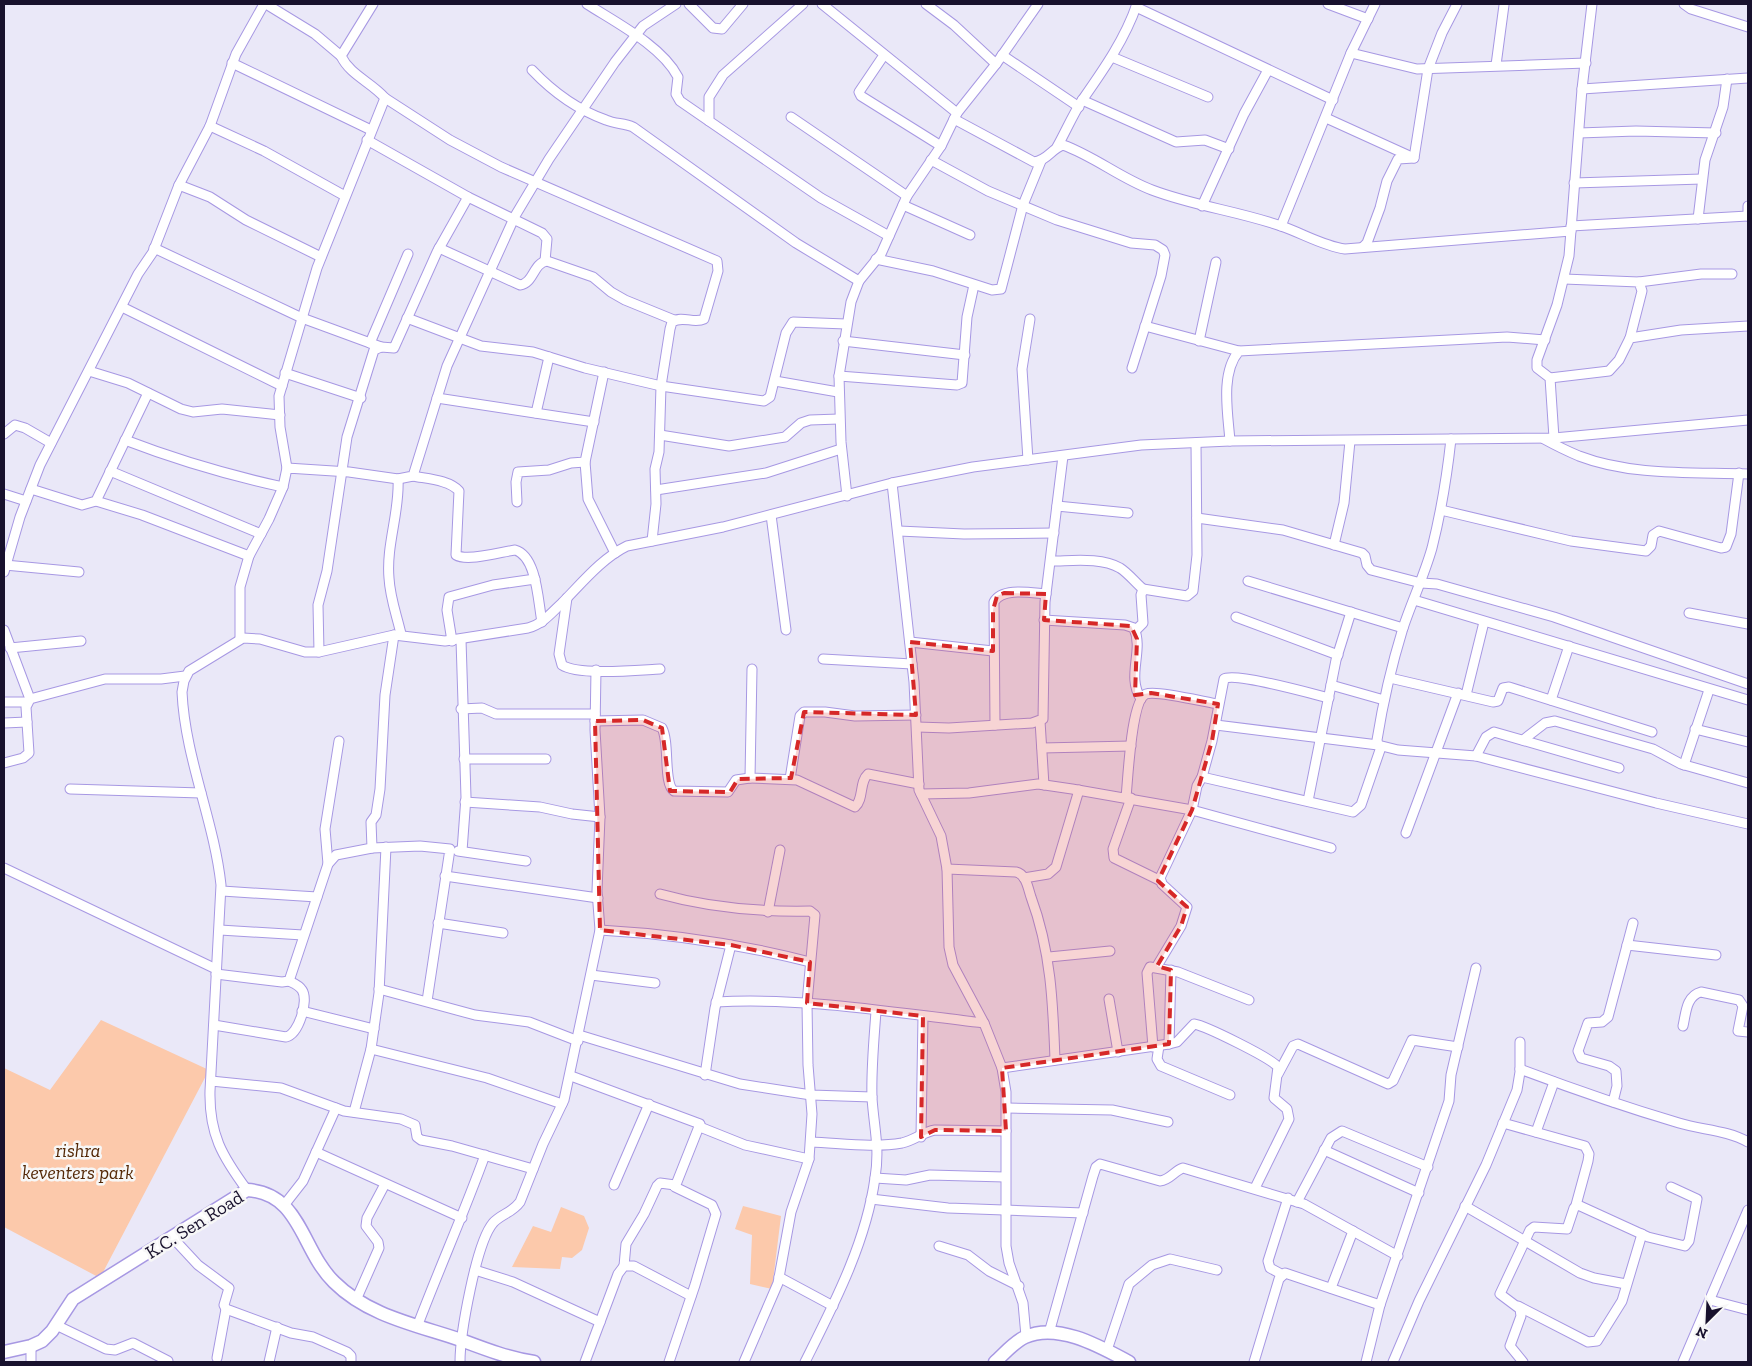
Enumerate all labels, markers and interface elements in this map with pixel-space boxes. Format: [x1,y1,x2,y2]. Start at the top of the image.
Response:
park label: rishra keventers park [22,1139,134,1184]
street label: K.C. Sen Road [141,1185,248,1264]
north arrow [1682,1296,1732,1346]
text: N [1693,1322,1710,1342]

